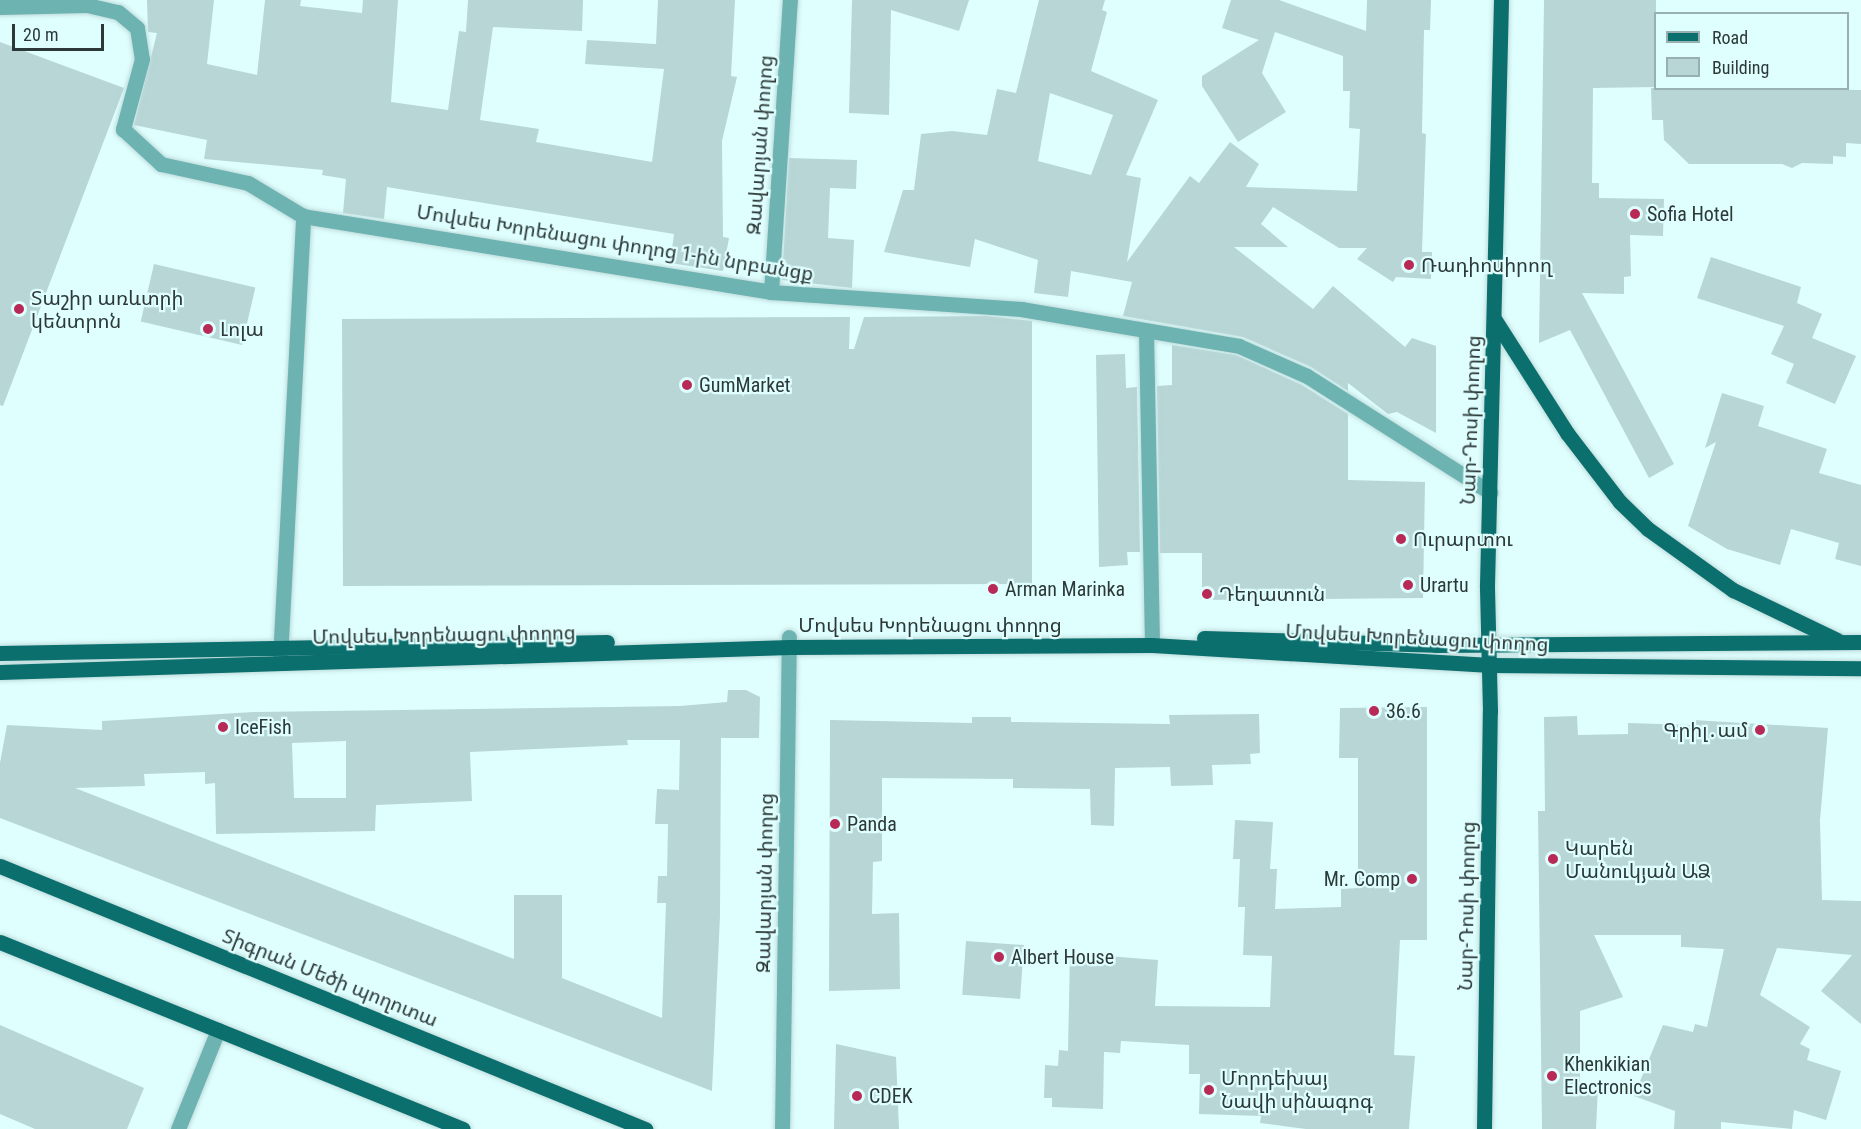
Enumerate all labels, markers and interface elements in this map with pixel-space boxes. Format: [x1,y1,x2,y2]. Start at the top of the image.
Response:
scale bar [15,12,106,50]
legend [1654,12,1849,90]
text: 20 m [23,24,58,45]
text: Road [1712,27,1748,48]
street label: Զավարյան փողոց [742,54,778,236]
text: Building [1712,57,1769,78]
street label: Մովսես Խորենացու փողոց 1-ին նրբանցք [415,200,815,286]
place label: Sofia Hotel [1647,202,1734,226]
marker: Sofia Hotel [1628,207,1642,221]
place label: Ռադիոսիրող [1421,253,1552,277]
marker: Ռադիոսիրող [1402,258,1416,272]
place label: Տաշիր առևտրի կենտրոն [31,286,183,333]
marker: Տաշիր առևտրի կենտրոն [12,302,26,316]
place label: Լոլա [220,317,264,341]
marker: Լոլա [201,322,215,336]
street label: Նար-Դոսի փողոց [1456,335,1486,505]
place label: GumMarket [699,373,790,397]
marker: GumMarket [680,378,694,392]
place label: Ուրարտու [1413,527,1513,551]
marker: Ուրարտու [1394,532,1408,546]
place label: Urartu [1420,573,1469,597]
place label: Arman Marinka [1005,577,1125,601]
marker: Urartu [1401,578,1415,592]
marker: Arman Marinka [986,582,1000,596]
place label: Դեղատուն [1219,582,1325,606]
marker: Դեղատուն [1200,587,1214,601]
street label: Մովսես Խորենացու փողոց [798,613,1062,637]
street label: Մովսես Խորենացու փողոց [1285,619,1549,657]
street label: Մովսես Խորենացու փողոց [312,621,576,649]
place label: 36.6 [1386,699,1421,723]
marker: 36.6 [1367,704,1381,718]
place label: IceFish [235,715,292,739]
place label: Գրիլ․ամ [1663,718,1748,742]
marker: IceFish [216,720,230,734]
marker: Գրիլ․ամ [1753,723,1767,737]
street label: Զավարյան փողոց [751,793,779,973]
place label: Panda [847,812,897,836]
marker: Panda [828,817,842,831]
street label: Նար-Դոսի փողոց [1454,821,1480,991]
place label: Կարեն Մանուկյան ԱՁ [1565,836,1711,883]
marker: Կարեն Մանուկյան ԱՁ [1546,852,1560,866]
place label: Mr. Comp [1324,867,1400,891]
marker: Mr. Comp [1405,872,1419,886]
street label: Տիգրան Մեծի պողոտա [219,924,441,1032]
place label: Albert House [1011,945,1114,969]
marker: Albert House [992,950,1006,964]
place label: Khenkikian Electronics [1564,1052,1652,1099]
place label: Մորդեխայ Նավի սինագոգ [1221,1066,1373,1113]
marker: Khenkikian Electronics [1545,1069,1559,1083]
marker: Մորդեխայ Նավի սինագոգ [1202,1083,1216,1097]
place label: CDEK [869,1084,913,1108]
marker: CDEK [850,1089,864,1103]

